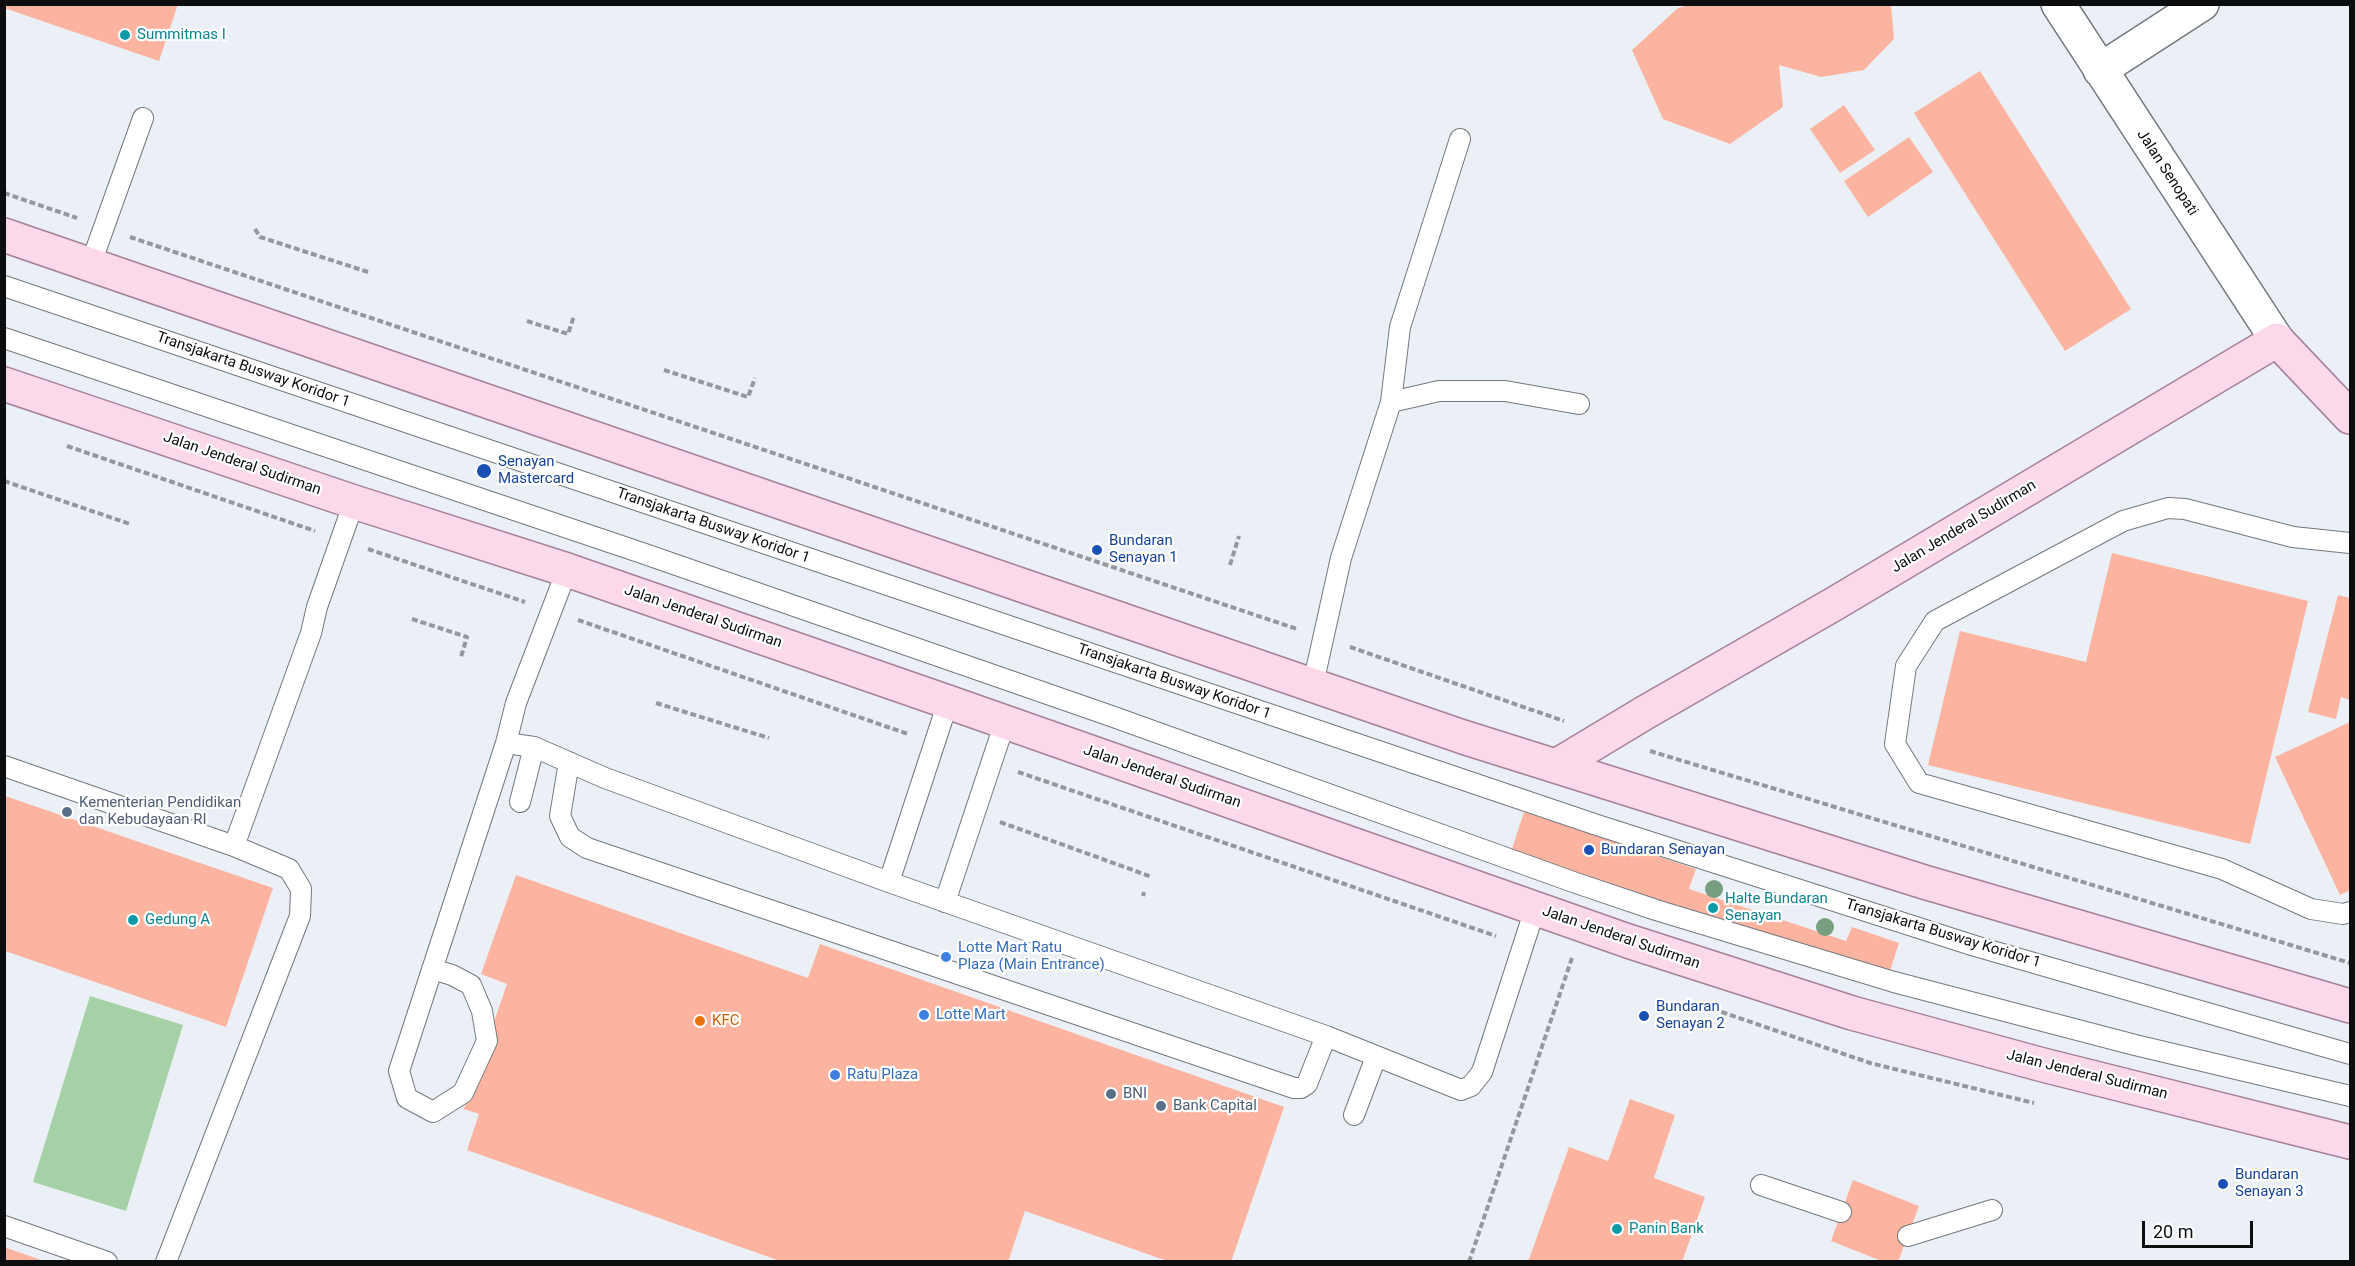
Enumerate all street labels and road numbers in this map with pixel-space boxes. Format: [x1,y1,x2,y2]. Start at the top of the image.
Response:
street label: Jalan Senopati [2132,127,2202,219]
street label: Transjakarta Busway Koridor 1 [154,328,352,412]
street label: Jalan Jenderal Sudirman [161,429,323,499]
street label: Jalan Jenderal Sudirman [1888,477,2040,577]
street label: Transjakarta Busway Koridor 1 [614,484,812,568]
street label: Jalan Jenderal Sudirman [622,582,784,652]
street label: Transjakarta Busway Koridor 1 [1075,640,1273,724]
street label: Jalan Jenderal Sudirman [1081,742,1243,812]
street label: Transjakarta Busway Koridor 1 [1843,896,2043,972]
street label: Jalan Jenderal Sudirman [1540,903,1702,973]
street label: Jalan Jenderal Sudirman [2005,1046,2169,1104]

